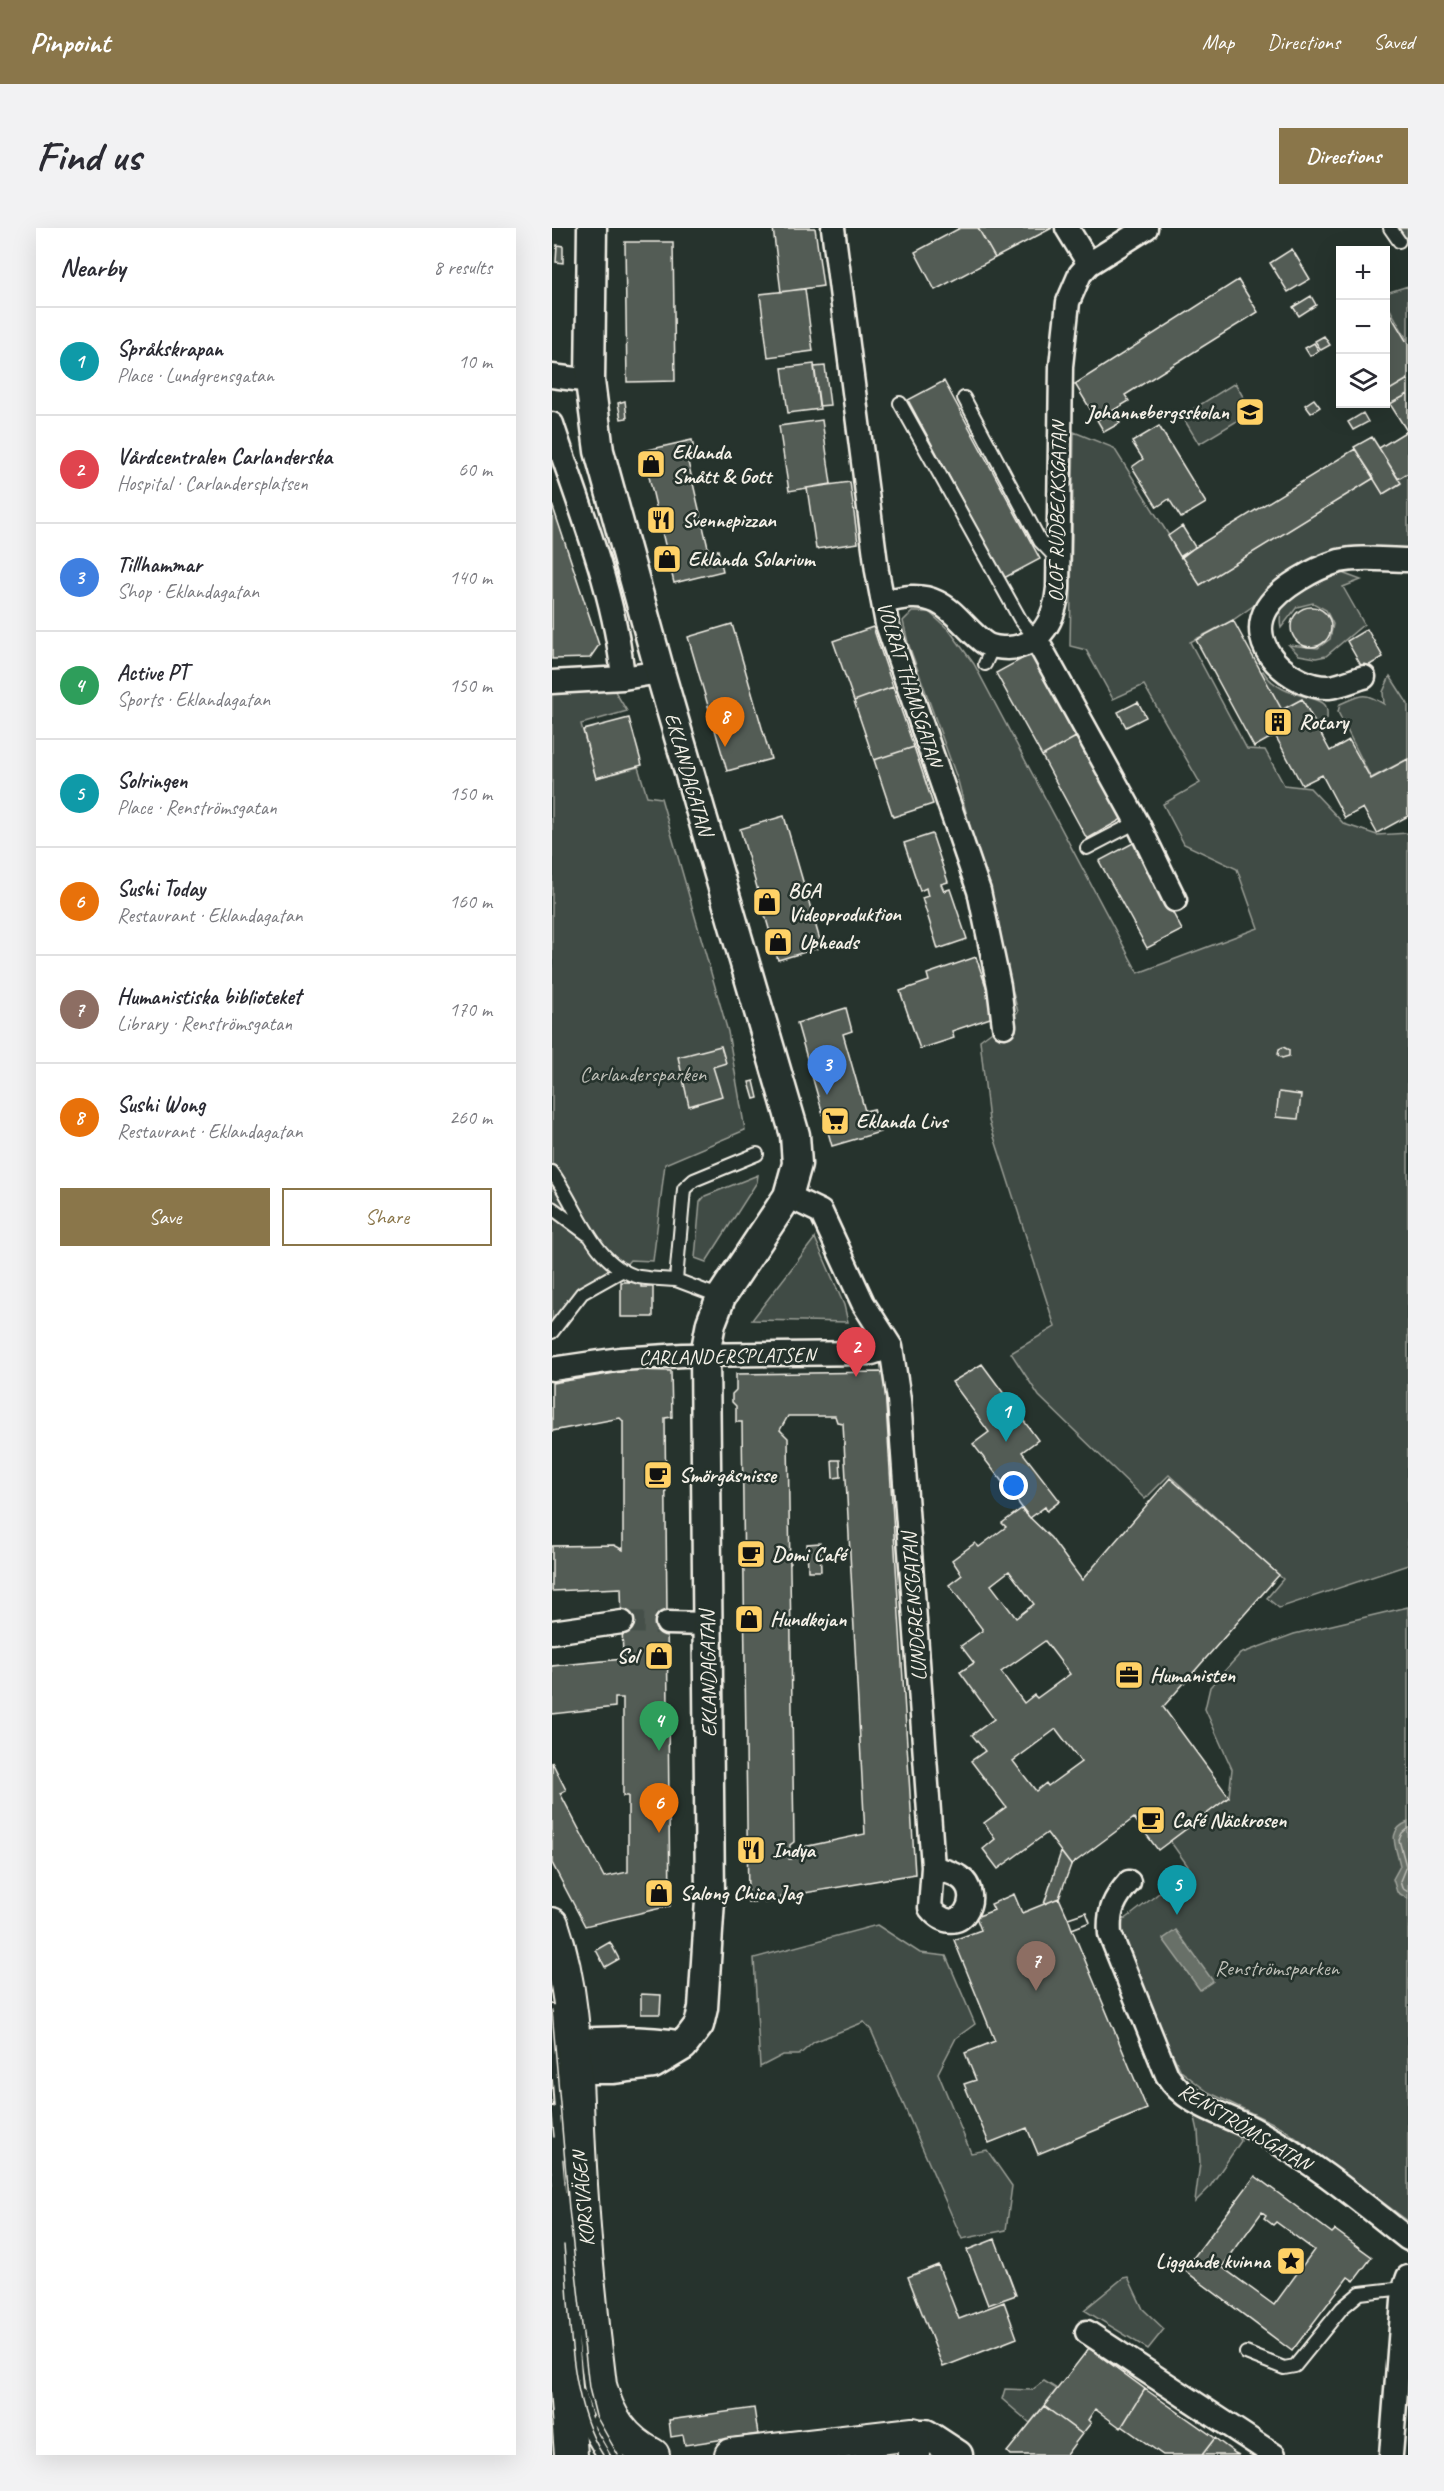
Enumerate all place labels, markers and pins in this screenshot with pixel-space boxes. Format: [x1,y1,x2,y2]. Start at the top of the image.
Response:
school or university icon: Johannebergsskolan [1234,396,1266,428]
place label: Johannebergsskolan [1084,399,1229,425]
place label: Eklanda Smått & Gott [672,439,774,489]
shop icon: Eklanda Smått & Gott [635,448,667,480]
restaurant icon: Svennepizzan [645,504,677,536]
place label: Svennepizzan [682,507,777,533]
shop icon: Eklanda Solarium [651,543,683,575]
place label: Eklanda Solarium [688,546,816,572]
pin: 8 [706,698,744,747]
building icon: Rotary [1262,706,1294,738]
place label: Rotary [1299,709,1351,735]
place label: BGA Videoproduktion [788,877,902,927]
shop icon: BGA Videoproduktion [751,886,783,918]
shop icon: Upheads [762,926,794,958]
place label: Upheads [799,929,861,955]
pin: 3 [808,1046,846,1095]
supermarket icon: Eklanda Livs [819,1105,851,1137]
place label: Eklanda Livs [856,1108,950,1134]
pin: 2 [836,1328,876,1377]
pin: 1 [986,1392,1026,1442]
cafe icon: Smörgåsnisse [642,1459,674,1491]
place label: Smörgåsnisse [679,1462,778,1488]
cafe icon: Domi Café [735,1538,767,1570]
place label: Domi Café [772,1541,849,1567]
shop icon: Hundkojan [733,1603,765,1635]
place label: Hundkojan [770,1606,847,1632]
shop icon: Sol [643,1640,675,1672]
place label: Sol [616,1643,642,1669]
office icon: Humanisten [1113,1659,1145,1691]
place label: Humanisten [1150,1662,1235,1688]
pin: 4 [640,1702,678,1751]
pin: 6 [640,1784,678,1833]
cafe icon: Café Näckrosen [1135,1804,1167,1836]
place label: Café Näckrosen [1172,1807,1287,1833]
restaurant icon: Indya [735,1834,767,1866]
place label: Indya [772,1837,817,1863]
pin: 5 [1158,1866,1196,1915]
shop icon: Salong Chica Jag [643,1877,675,1909]
place label: Salong Chica Jag [680,1880,805,1906]
pin: 7 [1016,1942,1056,1991]
place icon: Liggande kvinna [1275,2245,1307,2277]
place label: Liggande kvinna [1156,2248,1271,2274]

